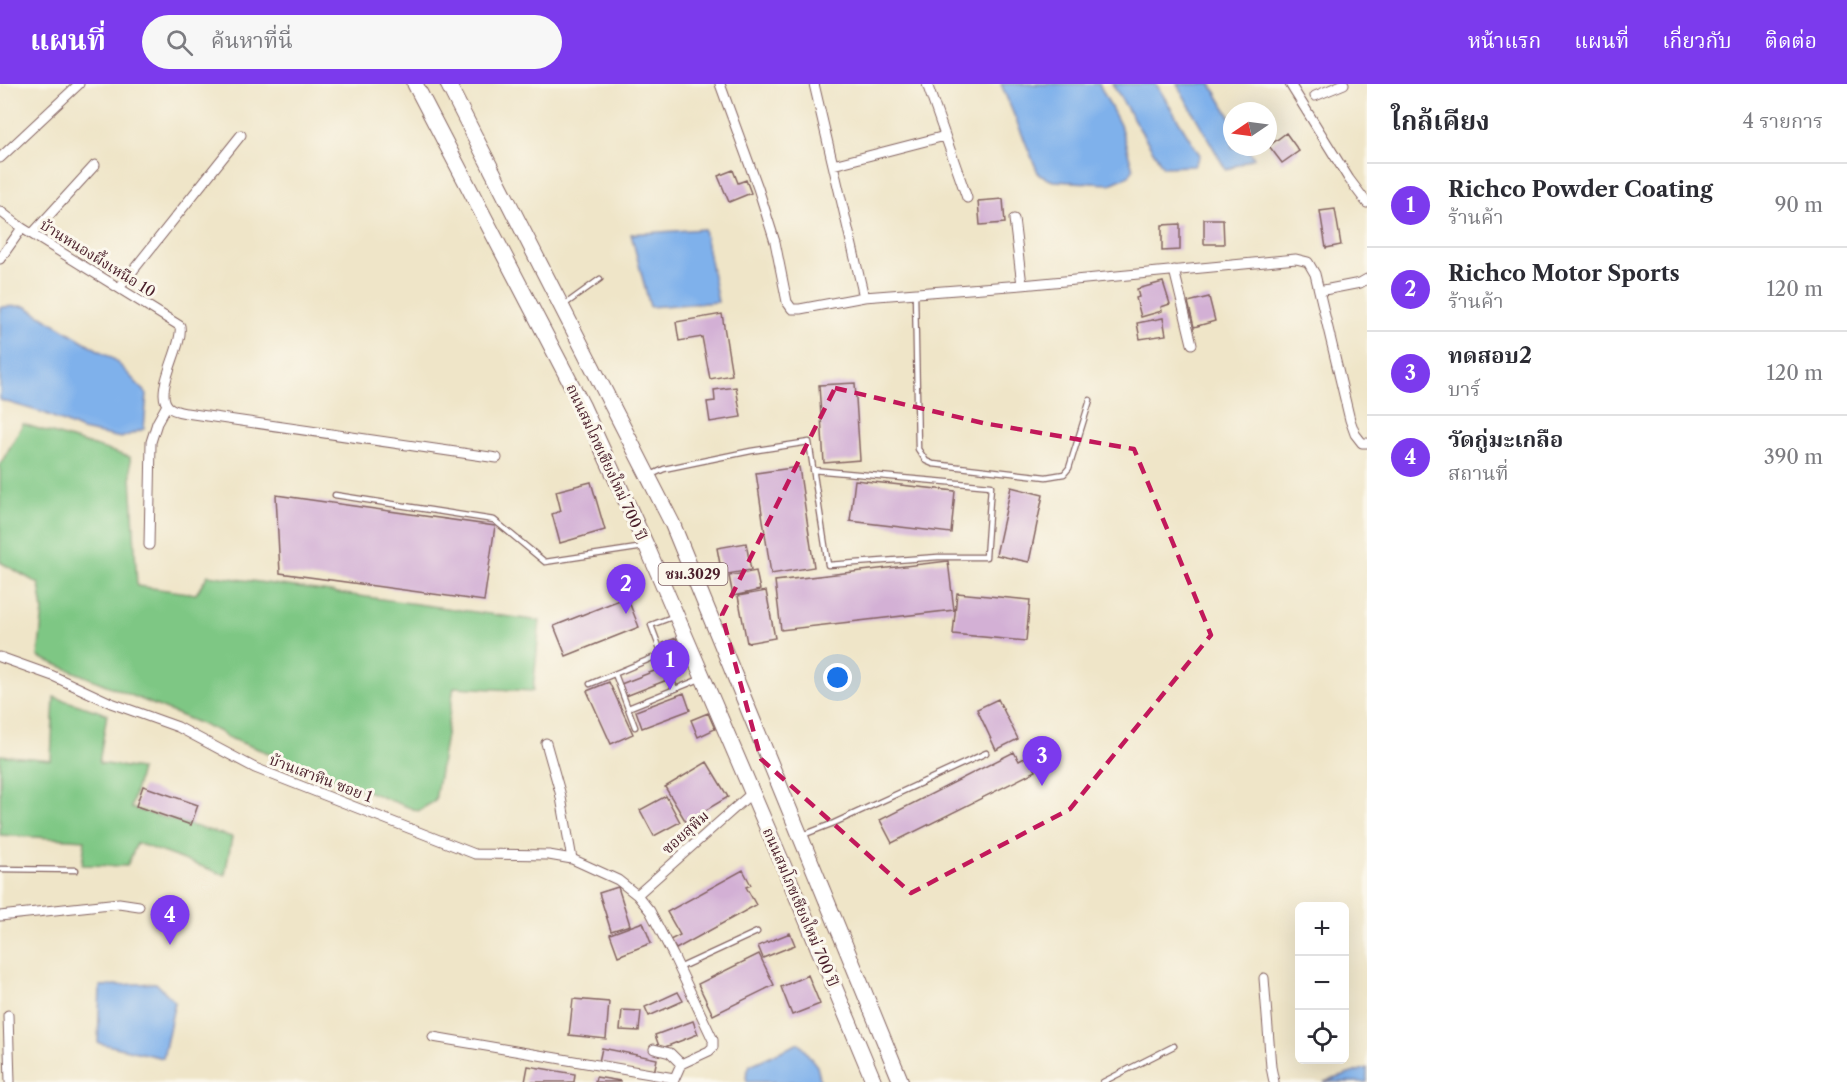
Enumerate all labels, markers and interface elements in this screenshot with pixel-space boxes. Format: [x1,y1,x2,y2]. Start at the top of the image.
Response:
search box [142,15,562,69]
text: แผนที่ [30,23,106,57]
icon: search [163,26,196,59]
text: ค้นหาที่นี่ [211,27,293,54]
text: หน้าแรก [1468,28,1541,53]
text: แผนที่ [1574,28,1629,53]
text: เกี่ยวกับ [1662,28,1732,53]
text: ติดต่อ [1765,28,1817,53]
north arrow [1223,102,1277,156]
text: ใกล้เคียง [1391,105,1490,137]
text: 4 รายการ [1742,109,1823,133]
text: Richco Powder Coating [1448,176,1713,203]
text: 1 [1406,193,1415,217]
text: 90 m [1775,193,1823,217]
text: ร้านค้า [1448,205,1503,229]
street label: บ้านหนองผึ้งเหนือ 10 [37,214,160,301]
text: Richco Motor Sports [1448,260,1680,287]
text: 2 [1405,277,1416,301]
text: 120 m [1766,277,1823,301]
text: ร้านค้า [1448,289,1503,313]
text: ทดสอบ2 [1448,342,1532,369]
text: 3 [1405,361,1416,385]
text: 120 m [1766,361,1823,385]
text: บาร์ [1448,377,1480,401]
street label: ถนนสมโภชเชียงใหม่ 700 ปี [562,380,653,543]
text: วัดกู่มะเกลือ [1448,426,1563,453]
text: 4 [1405,445,1416,469]
text: 390 m [1764,445,1823,469]
text: สถานที่ [1448,461,1509,485]
road number: ชม.3029 [658,563,728,585]
pin: 2 [606,564,646,614]
pin: 1 [650,640,690,690]
your location [823,663,852,692]
pin: 3 [1022,736,1062,786]
street label: บ้านเสาหิน ซอย 1 [267,750,376,807]
street label: ซอยสุพิม [658,806,714,859]
street label: ถนนสมโภชเชียงใหม่ 700 ปี [759,824,844,989]
pin: 4 [150,896,190,945]
map controls [1295,902,1349,1064]
button: + [1295,902,1349,956]
button: − [1295,956,1349,1010]
button: locate [1295,1010,1349,1064]

